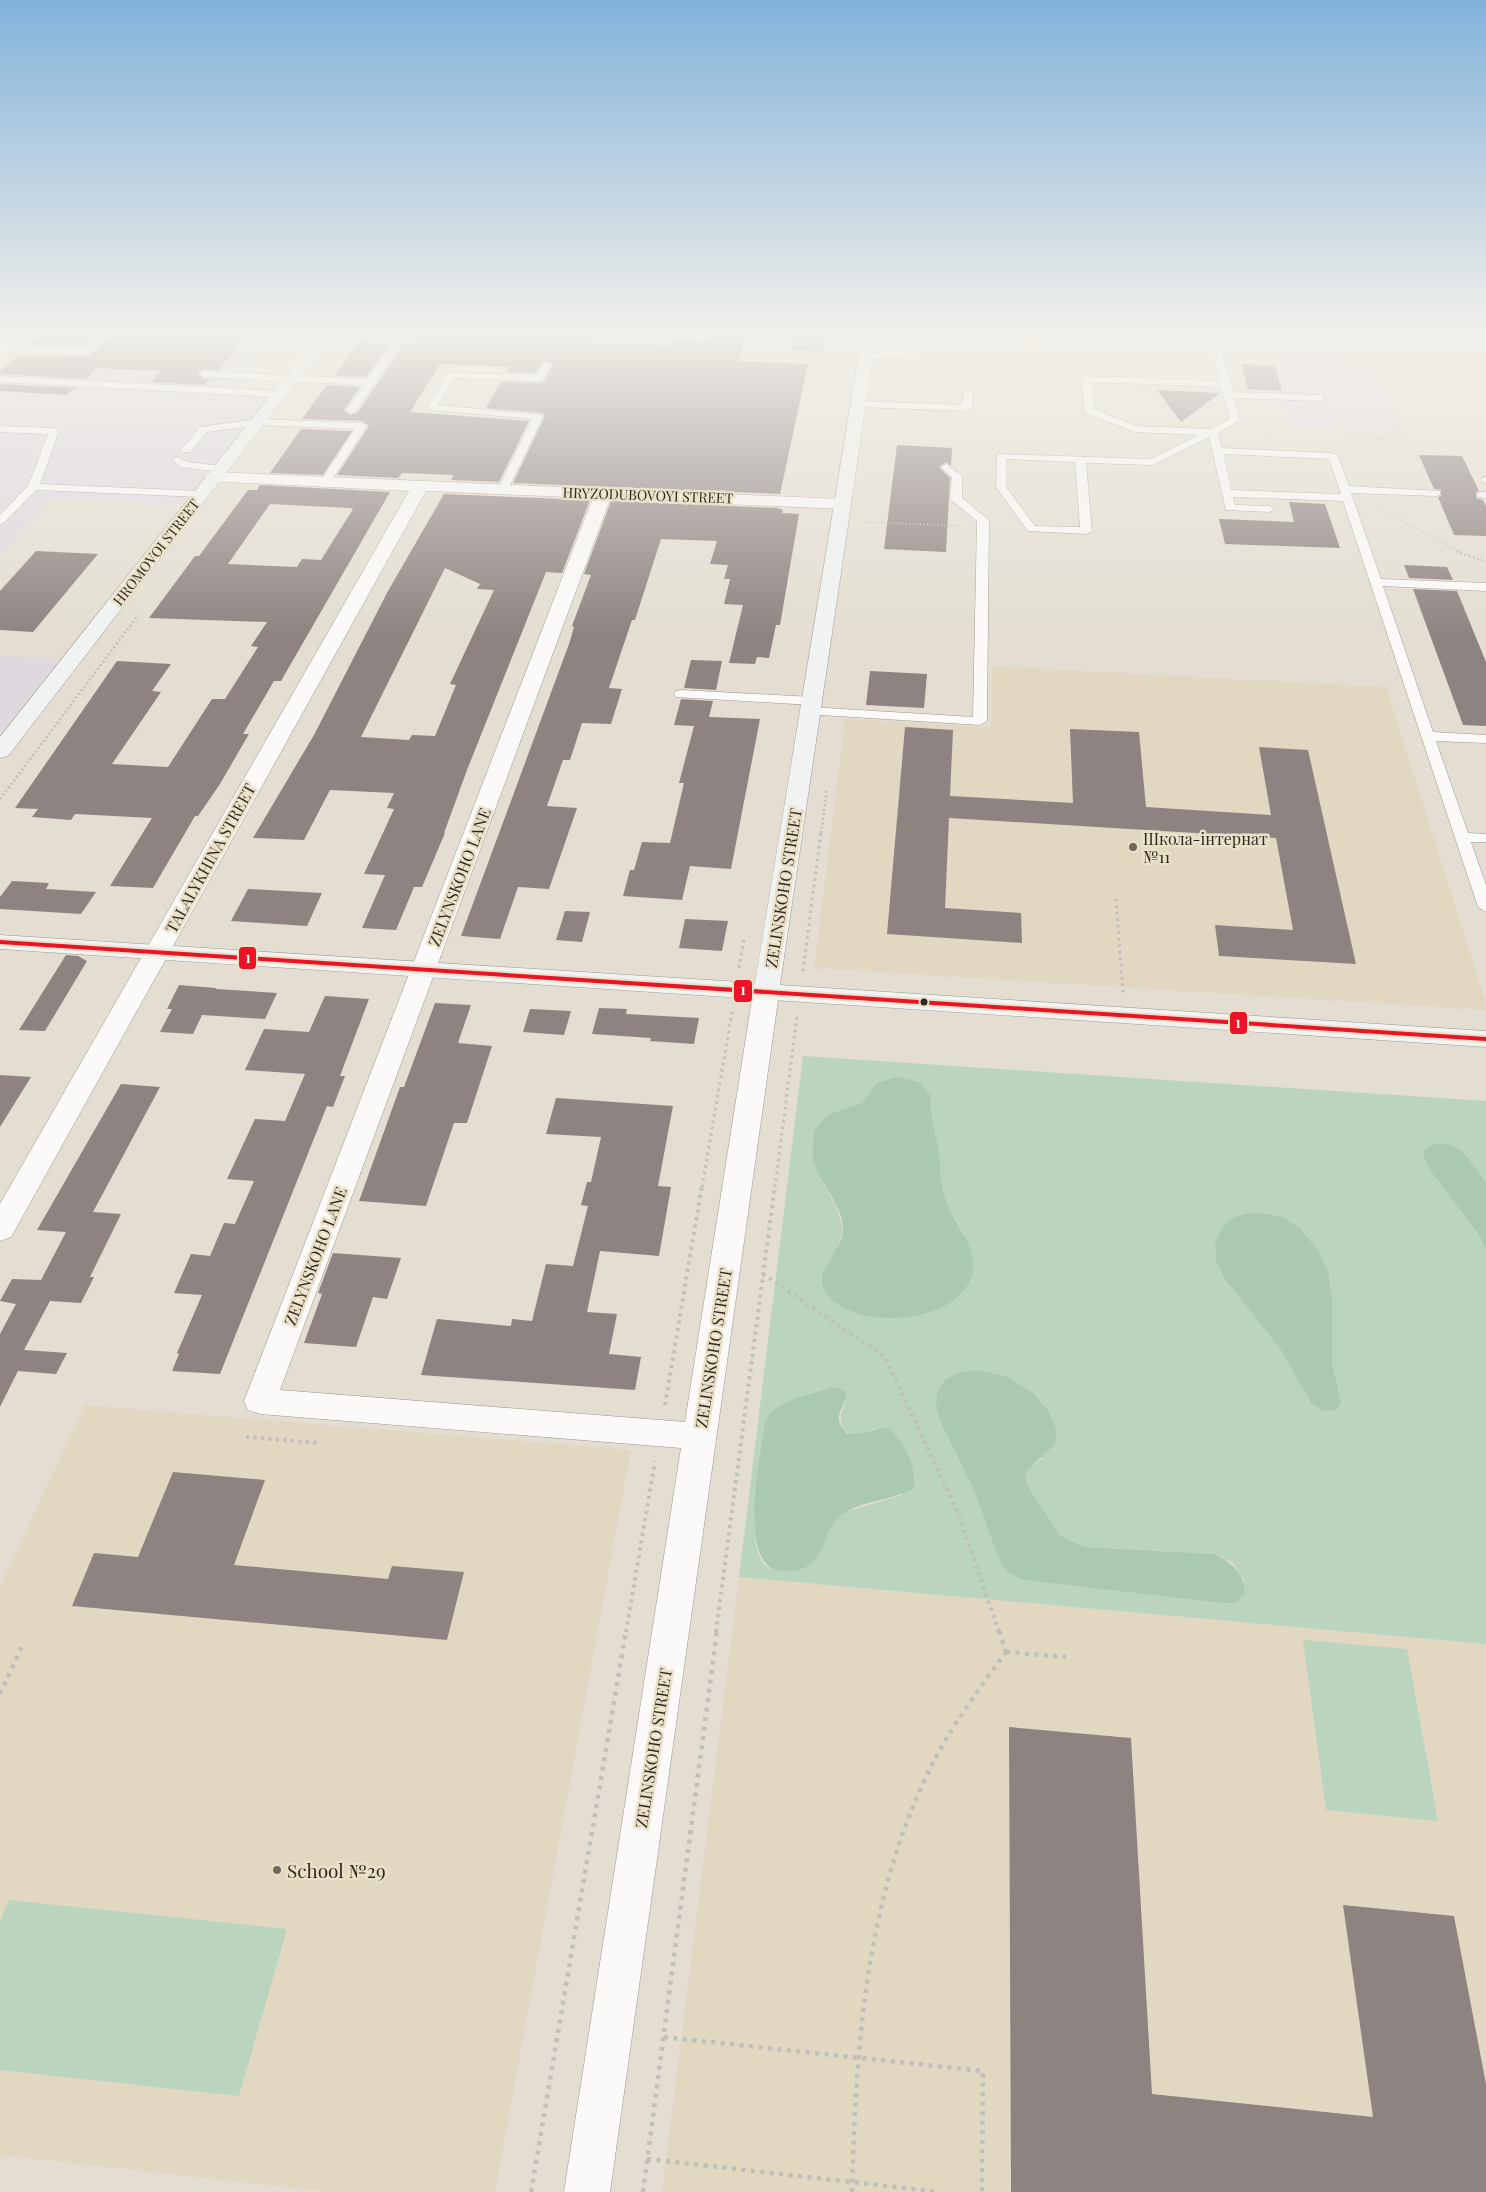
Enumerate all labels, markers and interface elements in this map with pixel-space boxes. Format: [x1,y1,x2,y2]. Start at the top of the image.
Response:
street label: HRYZODUBOVOYI STREET [562,483,734,507]
street label: HROMOVOI STREET [108,495,204,609]
street label: TALALYKHINA STREET [160,780,260,936]
street label: ZELYNSKOHO LANE [423,805,495,949]
street label: ZELINSKOHO STREET [760,806,806,969]
place label: Школа-інтернат №11 [1143,828,1268,867]
marker: Школа-інтернат №11 [1127,841,1139,853]
line badge: 1 [238,946,257,970]
text: 1 [245,948,251,967]
line badge: 1 [733,979,753,1003]
text: 1 [740,980,746,999]
unlabelled marker [919,997,929,1007]
line badge: 1 [1229,1011,1248,1035]
text: 1 [1235,1013,1241,1032]
street label: ZELYNSKOHO LANE [279,1184,351,1328]
street label: ZELINSKOHO STREET [690,1266,736,1429]
street label: ZELINSKOHO STREET [630,1666,676,1829]
place label: School №29 [287,1857,386,1883]
marker: School №29 [271,1864,283,1876]

